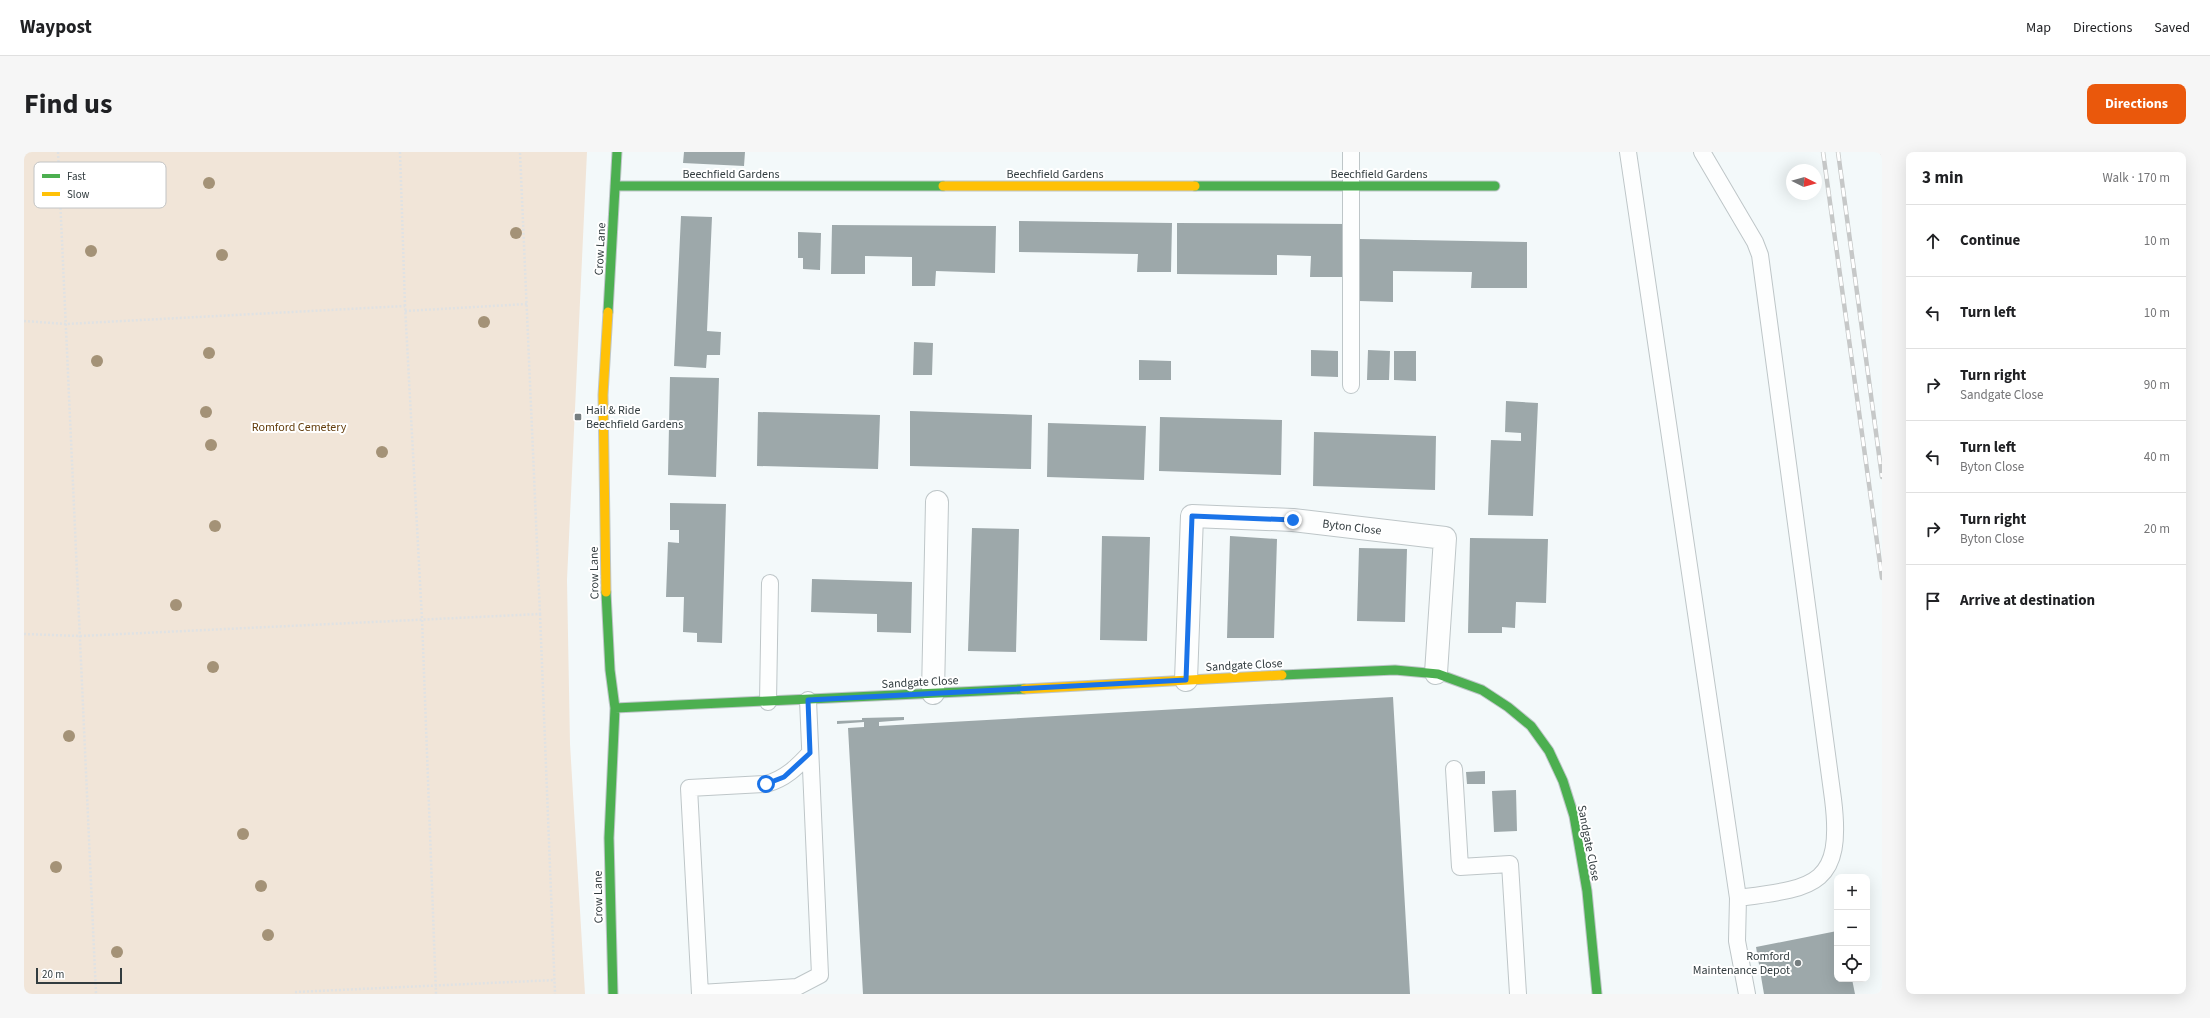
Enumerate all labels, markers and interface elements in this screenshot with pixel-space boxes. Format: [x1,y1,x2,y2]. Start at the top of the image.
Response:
text: Waypost [20,14,92,41]
text: Map [2026,18,2051,38]
text: Directions [2073,18,2132,38]
text: Saved [2154,18,2190,38]
text: Find us [24,84,112,124]
button: Directions [2087,84,2186,124]
legend [34,162,166,208]
north arrow [1786,164,1822,200]
street label: Beechfield Gardens [682,166,780,183]
street label: Beechfield Gardens [1006,166,1104,183]
street label: Beechfield Gardens [1330,166,1428,183]
text: 3 min [1922,166,1963,190]
text: Fast [67,169,86,184]
text: Walk · 170 m [2102,169,2170,187]
text: Slow [67,187,90,202]
street label: Crow Lane [591,222,610,276]
icon: ahead [1922,230,1944,252]
text: Continue [1960,230,2020,251]
text: 10 m [2144,232,2170,250]
icon: left [1922,302,1944,324]
text: Turn left [1960,302,2016,323]
text: 10 m [2144,304,2170,322]
text: Turn right [1960,365,2026,386]
icon: right [1922,374,1944,396]
text: 90 m [2144,376,2170,394]
text: Sandgate Close [1960,386,2043,404]
place label: Hail & Ride Beechfield Gardens [586,402,683,433]
marker: Hail & Ride Beechfield Gardens [573,412,583,422]
park label: Romford Cemetery [252,419,347,436]
text: Turn left [1960,437,2016,458]
icon: left [1922,446,1944,468]
text: 40 m [2144,448,2170,466]
text: Byton Close [1960,458,2024,476]
text: Turn right [1960,509,2026,530]
route end [1284,511,1302,529]
street label: Byton Close [1322,515,1382,540]
icon: right [1922,518,1944,540]
text: 20 m [2144,520,2170,538]
text: Byton Close [1960,530,2024,548]
street label: Crow Lane [586,546,603,600]
icon: arrive [1922,590,1944,612]
text: Arrive at destination [1960,590,2095,611]
street label: Sandgate Close [1205,655,1283,676]
street label: Sandgate Close [881,672,959,693]
route start [757,775,775,793]
street label: Sandgate Close [1573,804,1604,883]
street label: Crow Lane [590,870,607,924]
map controls [1834,874,1870,982]
button: + [1834,874,1870,910]
button: − [1834,910,1870,946]
button: locate [1834,946,1870,982]
place label: Romford Maintenance Depot [1693,948,1790,979]
marker: Romford Maintenance Depot [1793,958,1803,968]
scale bar [36,966,122,985]
text: 20 m [42,967,64,982]

